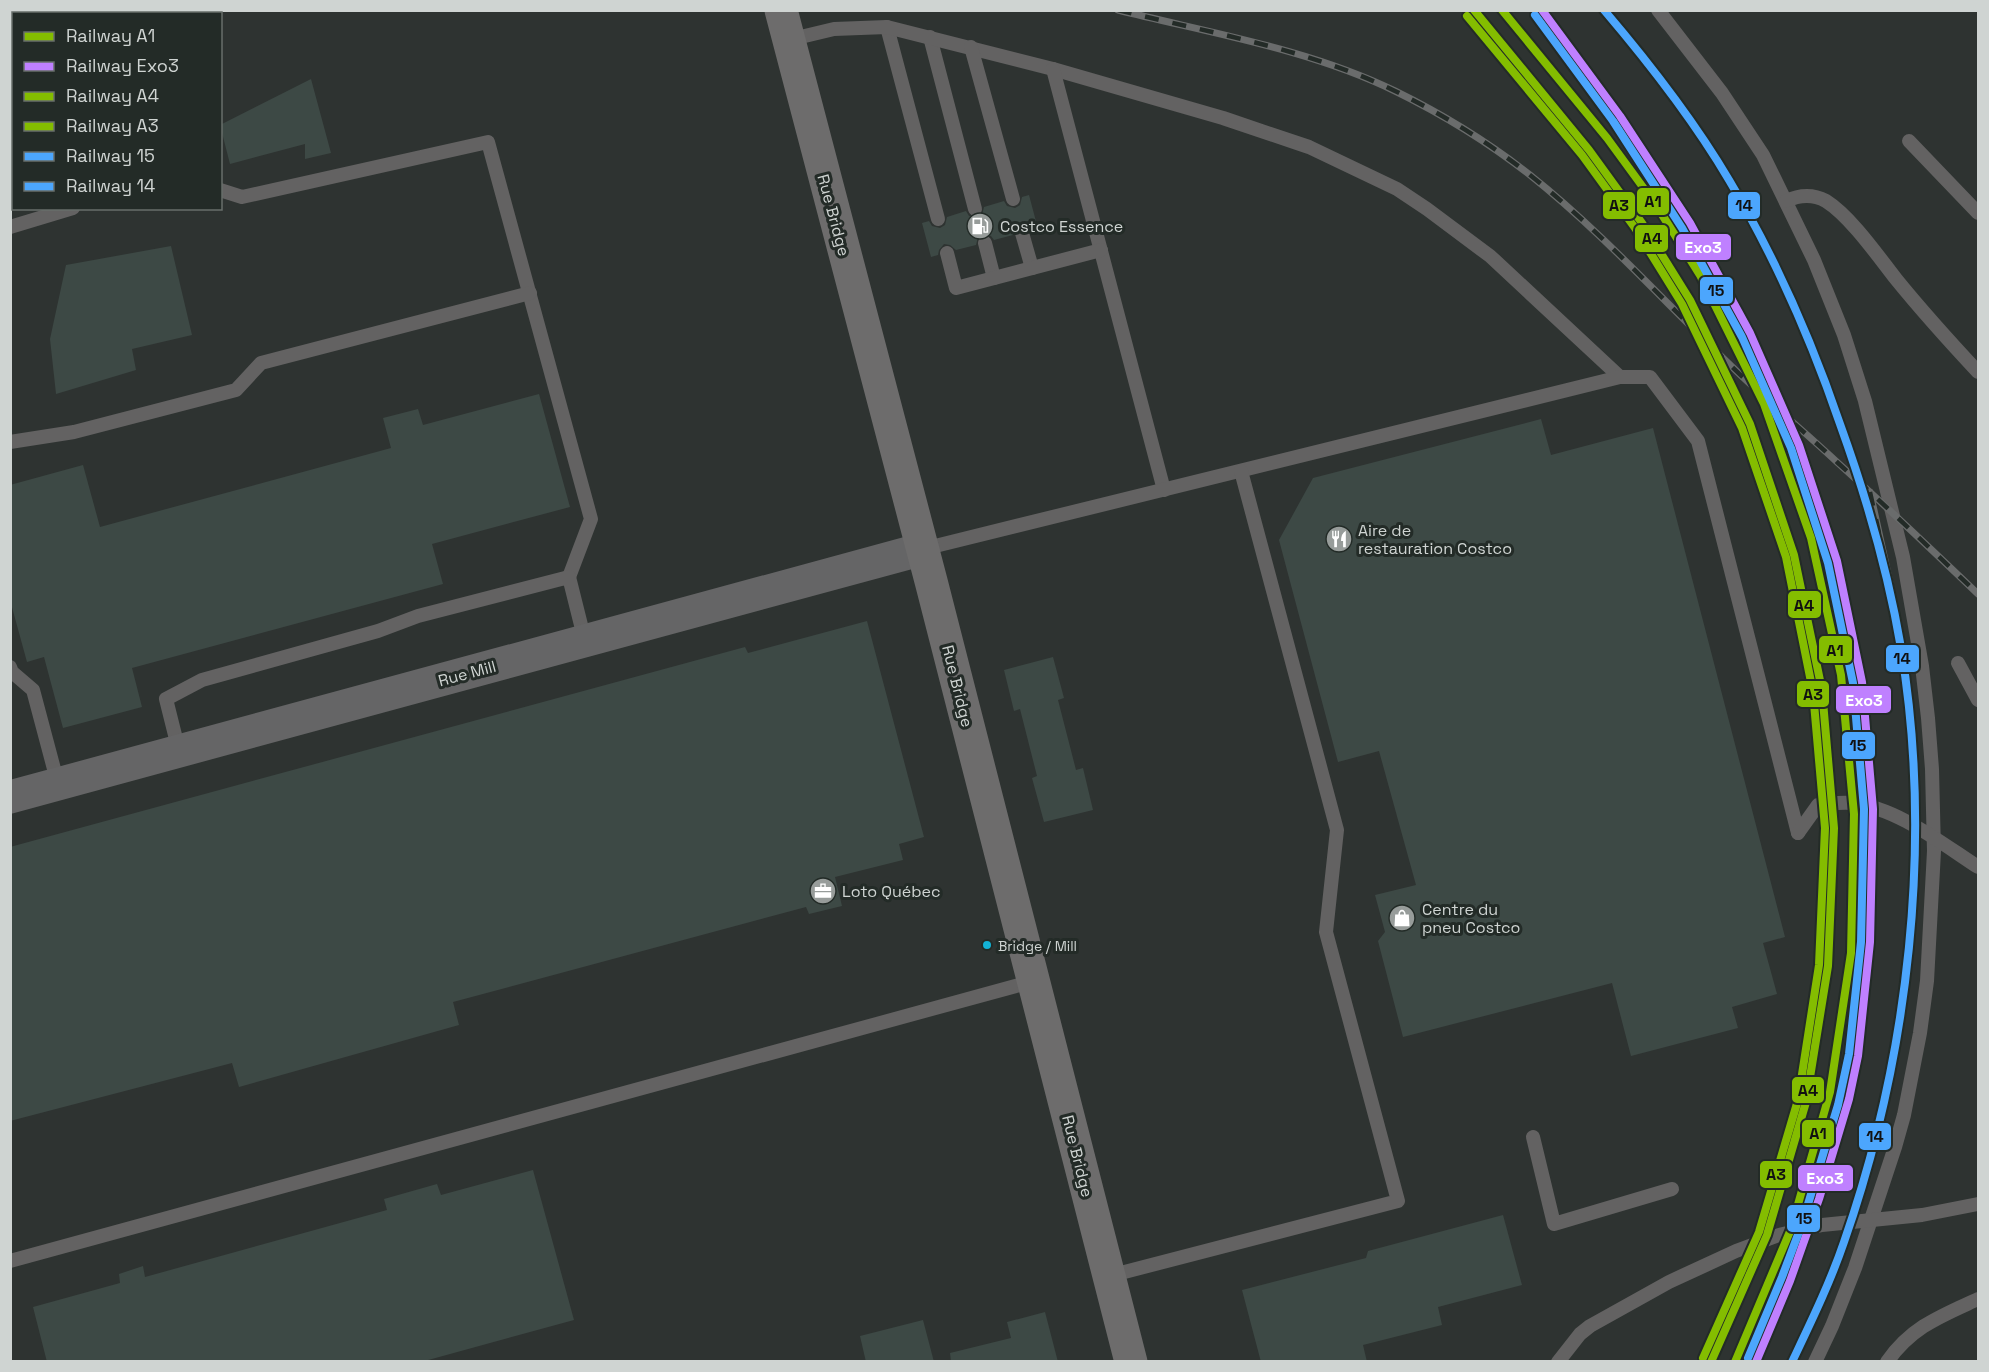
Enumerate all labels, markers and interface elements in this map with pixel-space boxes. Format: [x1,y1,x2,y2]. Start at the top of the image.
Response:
legend [12,12,222,210]
text: Railway A1 [66,24,155,47]
text: Railway Exo3 [66,54,179,77]
text: Railway A4 [66,84,159,107]
text: Railway A3 [66,114,159,137]
text: Railway 15 [66,144,155,167]
street label: Rue Bridge [812,172,855,258]
text: Railway 14 [66,174,155,197]
line badge: A1 [1636,187,1670,216]
line badge: A3 [1602,191,1636,220]
text: A1 [1644,191,1662,212]
line badge: 14 [1727,191,1761,220]
text: A3 [1609,195,1629,216]
text: 14 [1735,195,1753,216]
fuel station icon: Costco Essence [965,211,995,241]
place label: Costco Essence [1000,216,1123,237]
line badge: A4 [1634,224,1669,253]
text: A4 [1642,228,1662,249]
line badge: Exo3 [1675,233,1732,261]
text: Exo3 [1684,237,1722,258]
line badge: 15 [1699,276,1734,305]
text: 15 [1708,280,1725,301]
place label: Aire de restauration Costco [1358,520,1512,559]
restaurant icon: Aire de restauration Costco [1324,524,1354,554]
line badge: A4 [1787,590,1822,619]
text: A4 [1794,595,1814,616]
line badge: A1 [1818,635,1853,664]
text: A1 [1826,640,1844,661]
street label: Rue Bridge [937,643,978,729]
line badge: 14 [1885,644,1920,673]
text: 14 [1893,648,1911,669]
street label: Rue Mill [436,656,498,691]
line badge: A3 [1796,680,1830,708]
text: A3 [1803,684,1823,705]
line badge: Exo3 [1835,685,1892,714]
text: Exo3 [1845,690,1883,711]
line badge: 15 [1841,731,1876,760]
text: 15 [1850,735,1867,756]
office icon: Loto Québec [808,876,838,906]
place label: Loto Québec [842,881,941,902]
place label: Centre du pneu Costco [1422,899,1520,938]
shop icon: Centre du pneu Costco [1387,903,1417,933]
place label: Bridge / Mill [998,937,1077,955]
marker: Bridge / Mill [981,939,993,951]
line badge: A4 [1791,1076,1825,1104]
text: A4 [1798,1080,1818,1101]
street label: Rue Bridge [1057,1113,1098,1199]
line badge: A1 [1801,1119,1835,1148]
line badge: 14 [1858,1122,1892,1151]
text: A1 [1809,1123,1827,1144]
text: 14 [1866,1126,1884,1147]
line badge: A3 [1759,1160,1793,1189]
text: A3 [1766,1164,1786,1185]
line badge: Exo3 [1797,1164,1854,1192]
text: Exo3 [1806,1168,1844,1189]
line badge: 15 [1786,1204,1821,1233]
text: 15 [1796,1208,1813,1229]

